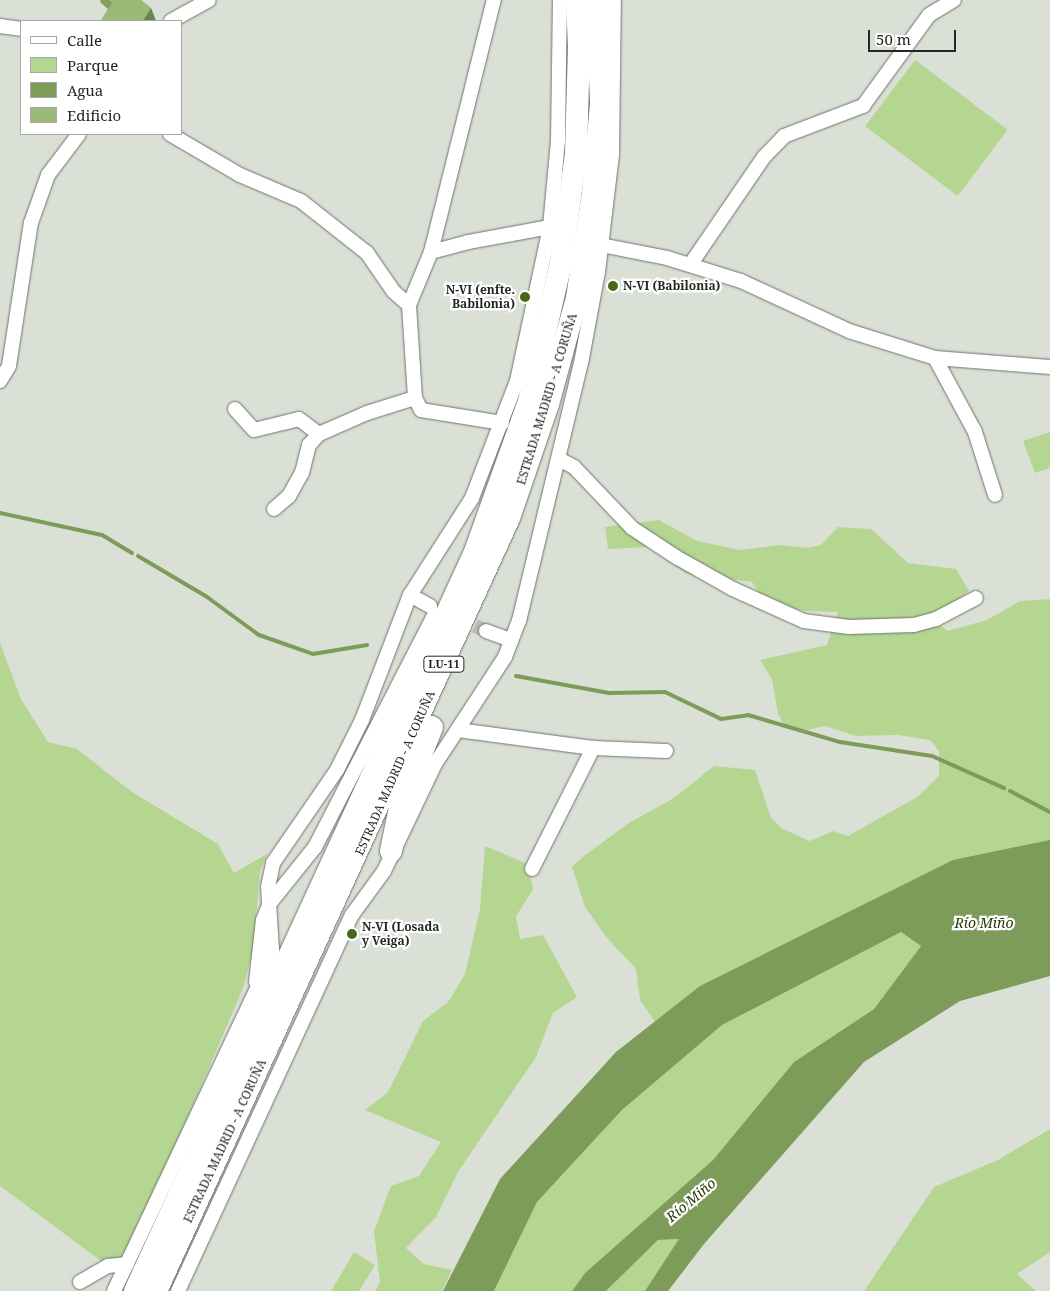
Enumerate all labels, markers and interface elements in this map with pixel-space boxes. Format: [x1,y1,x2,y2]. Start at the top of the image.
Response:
legend [20,20,182,135]
scale bar [870,20,958,52]
text: 50 m [876,29,911,49]
text: Calle [67,30,102,50]
text: Parque [67,55,118,75]
text: Agua [67,80,103,100]
text: Edificio [67,105,121,125]
place label: N-VI (Babilonia) [623,279,720,293]
marker: N-VI (Babilonia) [607,280,619,292]
place label: N-VI (enfte. Babilonia) [446,283,515,311]
marker: N-VI (enfte. Babilonia) [519,291,531,303]
street label: ESTRADA MADRID - A CORUÑA [514,311,580,487]
road number: LU-11 [423,656,465,672]
street label: ESTRADA MADRID - A CORUÑA [352,688,438,858]
water label: Río Miño [954,915,1014,931]
place label: N-VI (Losada y Veiga) [362,920,439,948]
marker: N-VI (Losada y Veiga) [346,928,358,940]
street label: ESTRADA MADRID - A CORUÑA [181,1057,269,1225]
water label: Río Miño [663,1175,719,1225]

